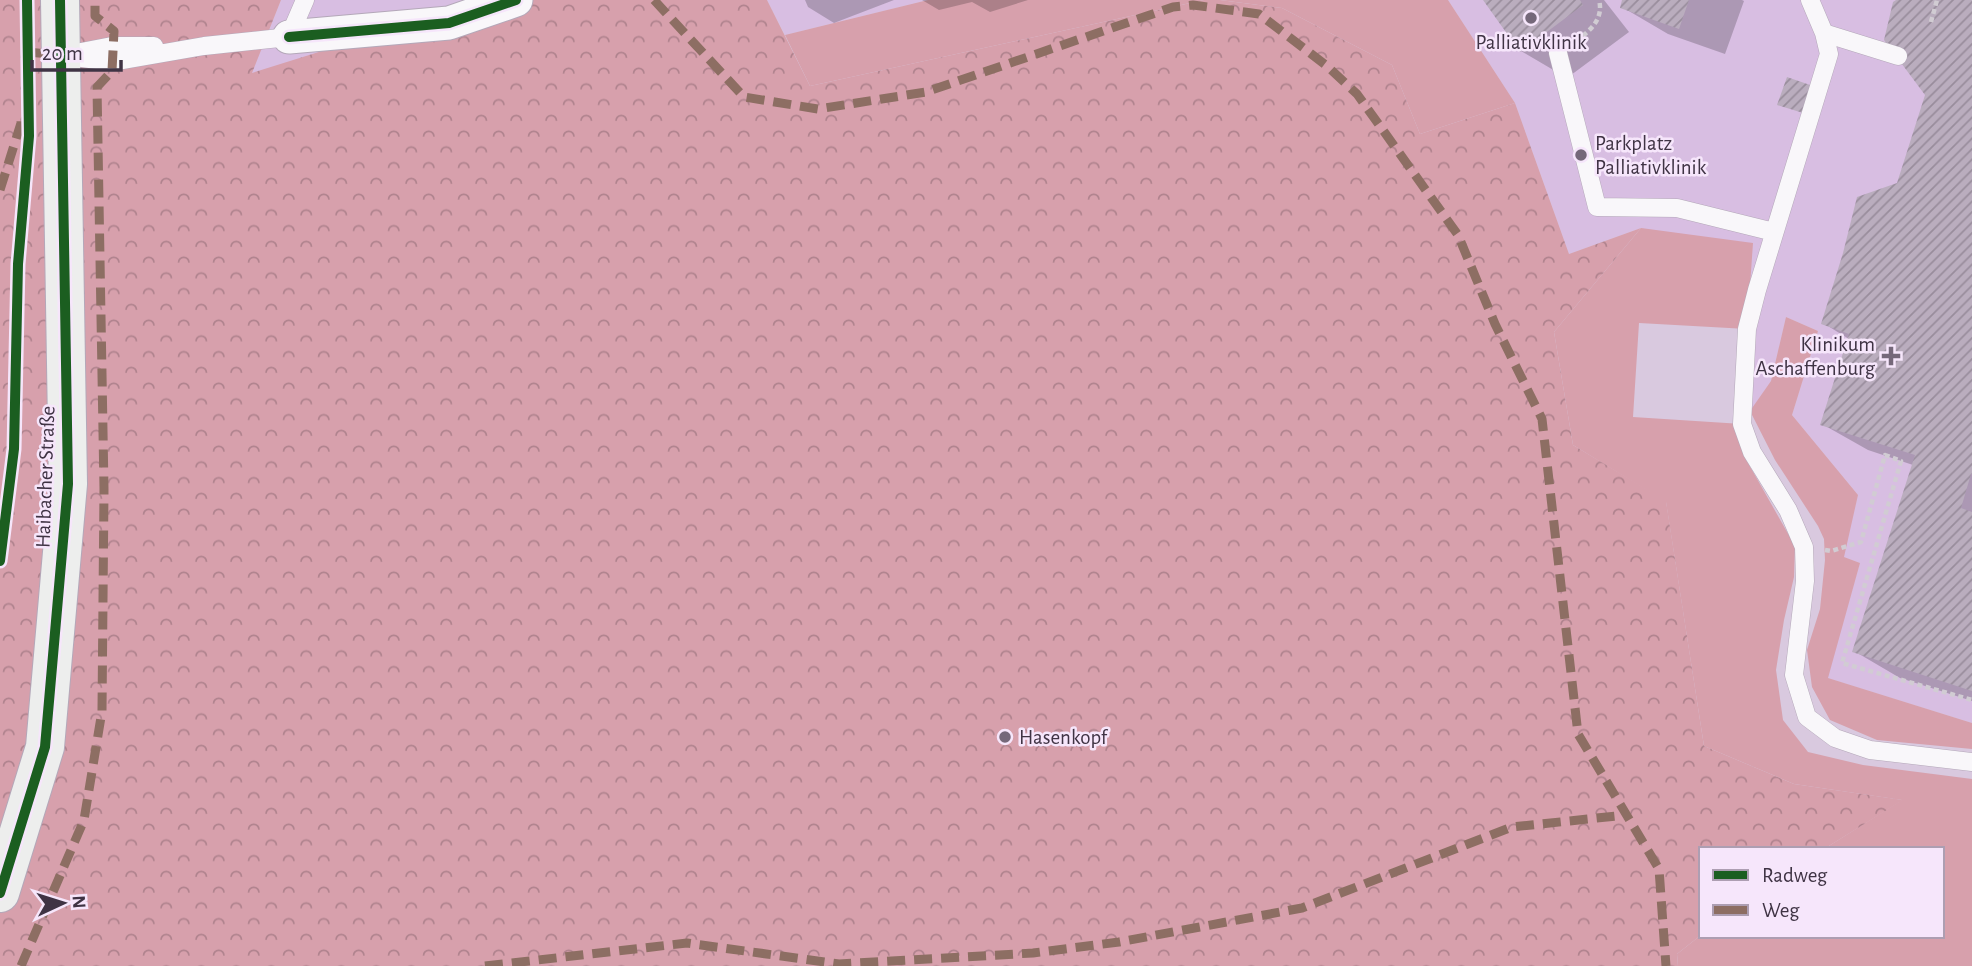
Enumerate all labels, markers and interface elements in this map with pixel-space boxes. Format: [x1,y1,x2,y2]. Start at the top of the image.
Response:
marker: Palliativklinik [1523,10,1539,26]
scale bar [32,28,121,72]
place label: Palliativklinik [1475,32,1587,53]
text: 20 m [42,43,83,64]
place label: Parkplatz Palliativklinik [1595,133,1707,178]
marker: Parkplatz Palliativklinik [1573,147,1589,163]
place label: Klinikum Aschaffenburg [1755,334,1876,379]
marker: Klinikum Aschaffenburg [1881,346,1901,366]
street label: Haibacher Straße [33,406,58,549]
place label: Hasenkopf [1019,727,1109,748]
marker: Hasenkopf [997,729,1013,745]
legend [1699,847,1944,938]
text: Radweg [1762,865,1828,886]
north arrow [28,868,98,938]
text: N [69,895,88,909]
text: Weg [1762,900,1800,921]

